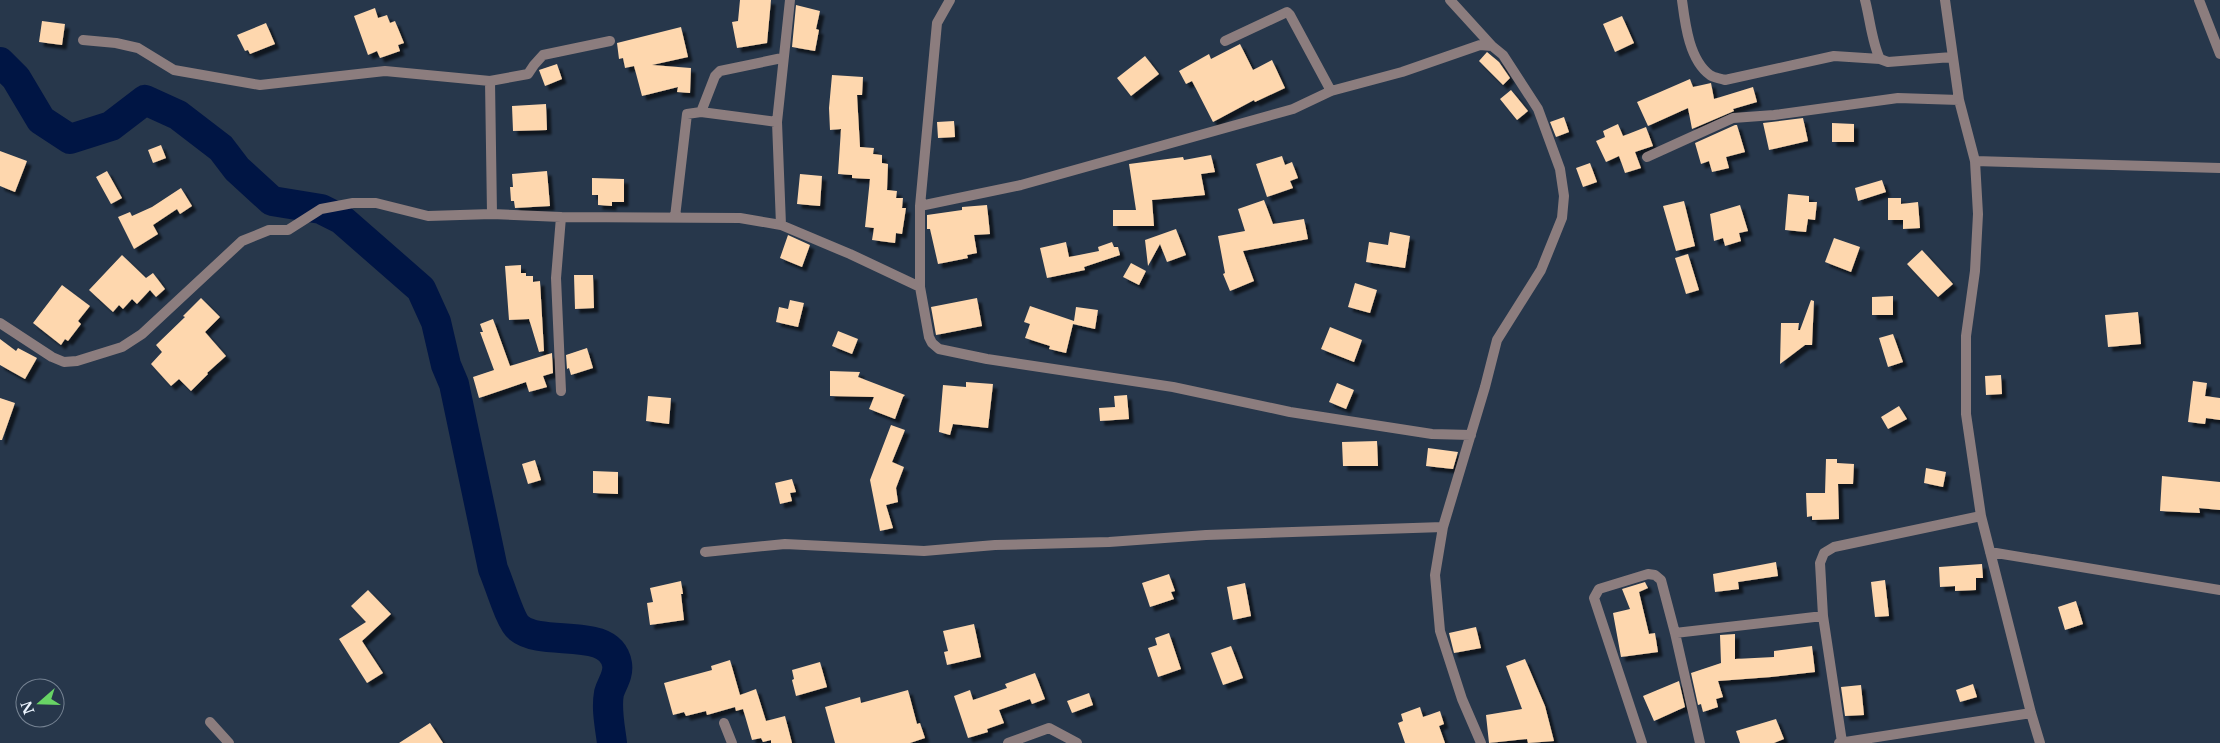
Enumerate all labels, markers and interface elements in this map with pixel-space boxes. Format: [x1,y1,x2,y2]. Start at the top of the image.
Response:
north arrow [15,678,65,728]
text: N [17,698,38,717]

